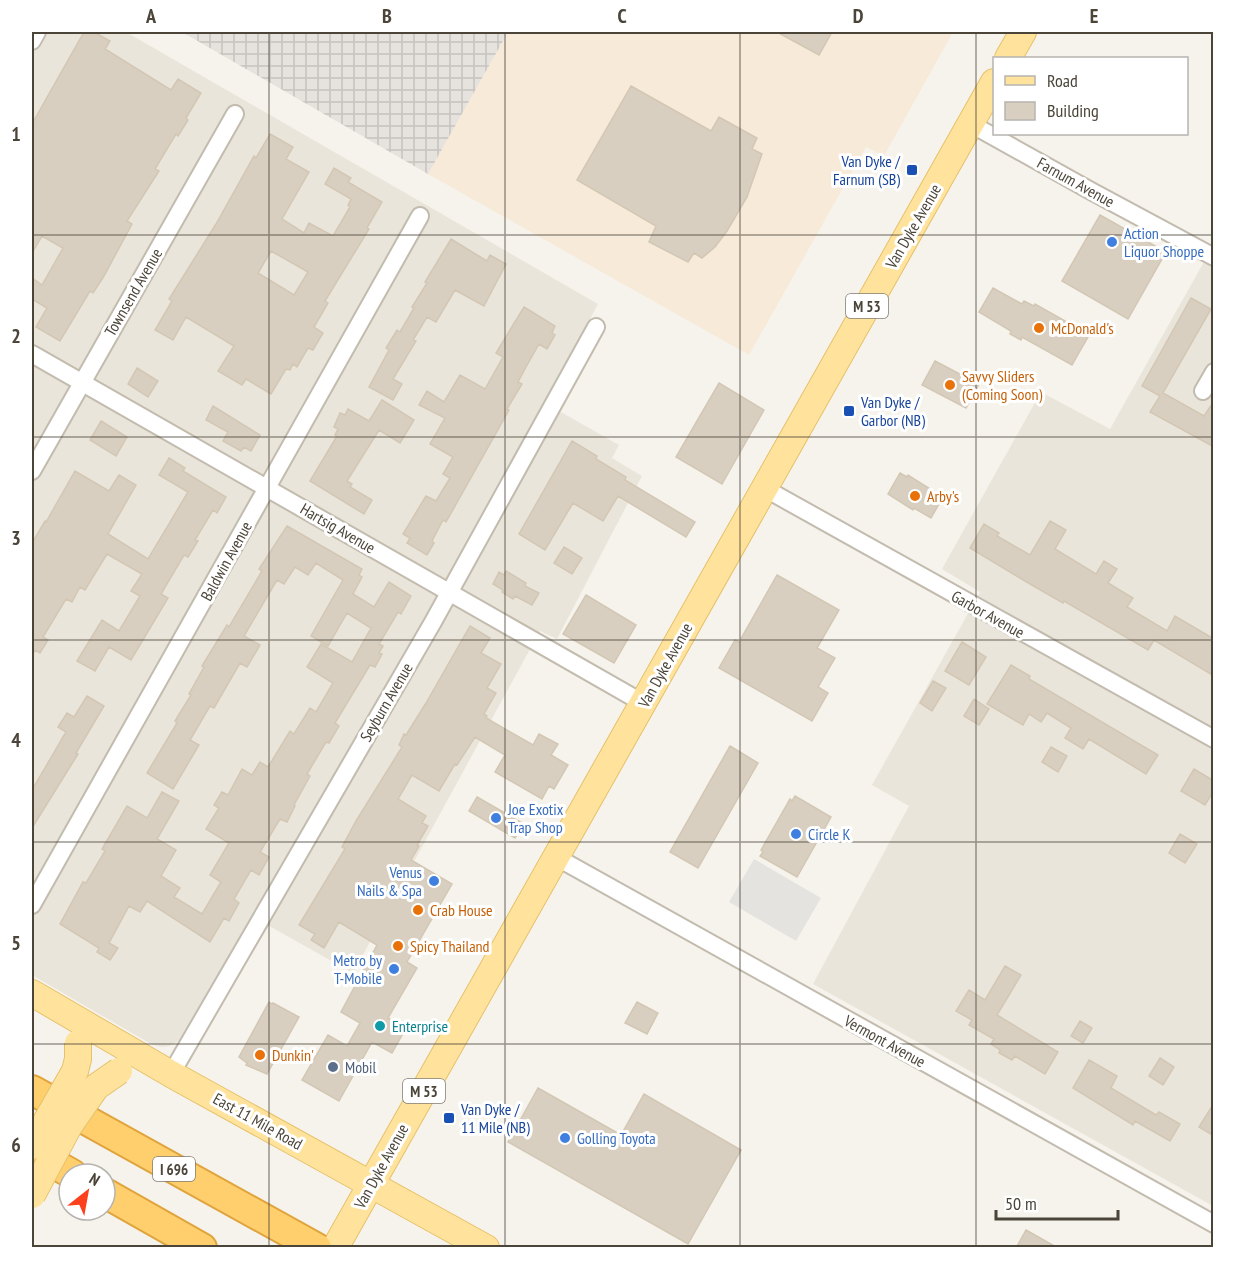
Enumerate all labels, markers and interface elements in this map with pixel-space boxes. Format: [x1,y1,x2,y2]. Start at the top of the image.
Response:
text: A [145,3,157,29]
text: B [382,3,392,29]
text: C [617,3,627,29]
text: D [853,3,864,29]
text: E [1090,3,1098,29]
legend [993,57,1188,135]
text: Road [1047,69,1078,92]
text: Building [1047,99,1099,122]
text: 1 [11,121,21,147]
place label: Van Dyke / Farnum (SB) [833,151,901,189]
street label: Farnum Avenue [1034,153,1118,211]
marker: Van Dyke / Farnum (SB) [905,163,919,177]
street label: Van Dyke Avenue [880,180,945,273]
place label: Action Liquor Shoppe [1124,223,1204,261]
marker: Action Liquor Shoppe [1105,235,1119,249]
street label: Townsend Avenue [100,245,166,339]
road number: M 53 [846,294,888,318]
place label: McDonald's [1051,318,1114,338]
marker: McDonald's [1032,321,1046,335]
text: 2 [11,323,21,349]
place label: Savvy Sliders (Coming Soon) [962,366,1042,404]
marker: Savvy Sliders (Coming Soon) [943,378,957,392]
place label: Van Dyke / Garbor (NB) [860,392,925,430]
marker: Van Dyke / Garbor (NB) [842,404,856,418]
place label: Arby's [927,486,959,506]
marker: Arby's [908,489,922,503]
street label: Hartsig Avenue [297,498,379,558]
street label: Baldwin Avenue [196,518,256,604]
text: 3 [11,525,21,551]
street label: Garbor Avenue [948,586,1028,642]
street label: Van Dyke Avenue [633,619,697,712]
street label: Seyburn Avenue [355,659,417,745]
text: 4 [11,727,21,753]
place label: Joe Exotix Trap Shop [507,799,564,837]
marker: Joe Exotix Trap Shop [489,811,503,825]
place label: Circle K [808,824,851,844]
marker: Circle K [789,827,803,841]
place label: Venus Nails & Spa [357,862,422,900]
marker: Venus Nails & Spa [427,874,441,888]
place label: Crab House [430,900,493,920]
marker: Crab House [411,903,425,917]
text: 5 [11,930,21,956]
place label: Spicy Thailand [410,936,490,956]
marker: Spicy Thailand [391,939,405,953]
place label: Metro by T-Mobile [333,950,382,988]
marker: Metro by T-Mobile [387,962,401,976]
street label: Vermont Avenue [840,1010,929,1072]
place label: Enterprise [392,1016,448,1036]
marker: Enterprise [373,1019,387,1033]
place label: Dunkin' [272,1045,314,1065]
marker: Dunkin' [253,1048,267,1062]
place label: Mobil [345,1057,377,1077]
marker: Mobil [326,1060,340,1074]
road number: M 53 [403,1079,445,1103]
street label: East 11 Mile Road [210,1088,306,1154]
place label: Van Dyke / 11 Mile (NB) [460,1099,530,1137]
marker: Van Dyke / 11 Mile (NB) [442,1111,456,1125]
street label: Van Dyke Avenue [349,1120,413,1213]
place label: Golling Toyota [577,1128,656,1148]
marker: Golling Toyota [558,1131,572,1145]
text: 6 [11,1132,21,1158]
road number: I 696 [153,1157,195,1181]
north arrow [57,1162,117,1222]
text: N [86,1168,104,1190]
scale bar [996,1183,1118,1221]
text: 50 m [1005,1192,1037,1215]

